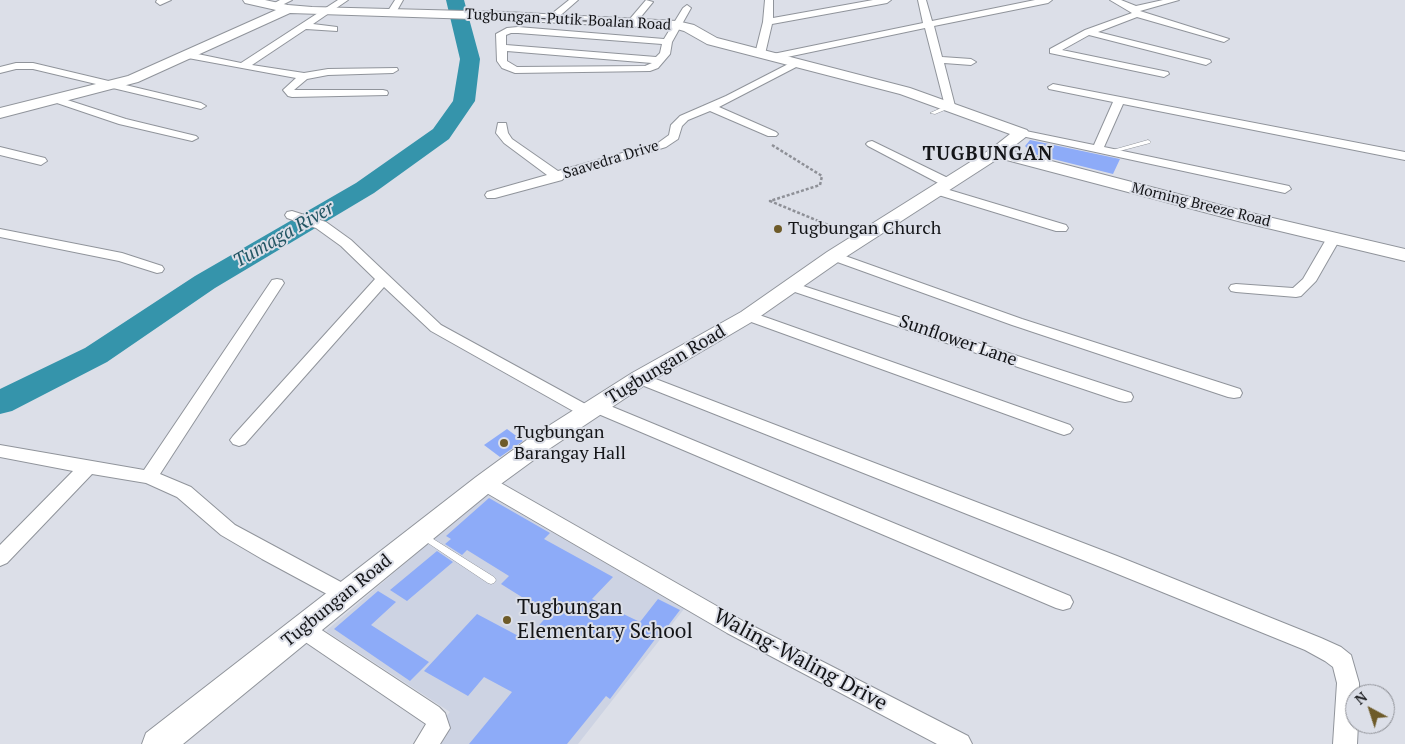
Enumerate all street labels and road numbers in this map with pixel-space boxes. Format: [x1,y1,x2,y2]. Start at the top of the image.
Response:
street label: Tugbungan-Putik-Boalan Road [465,6,671,34]
street label: Saavedra Drive [561,137,661,183]
street label: Morning Breeze Road [1130,179,1272,231]
street label: Sunflower Lane [896,311,1020,371]
street label: Tugbungan Road [603,321,729,409]
street label: Tugbungan Road [278,550,396,652]
street label: Waling-Waling Drive [709,604,891,716]

